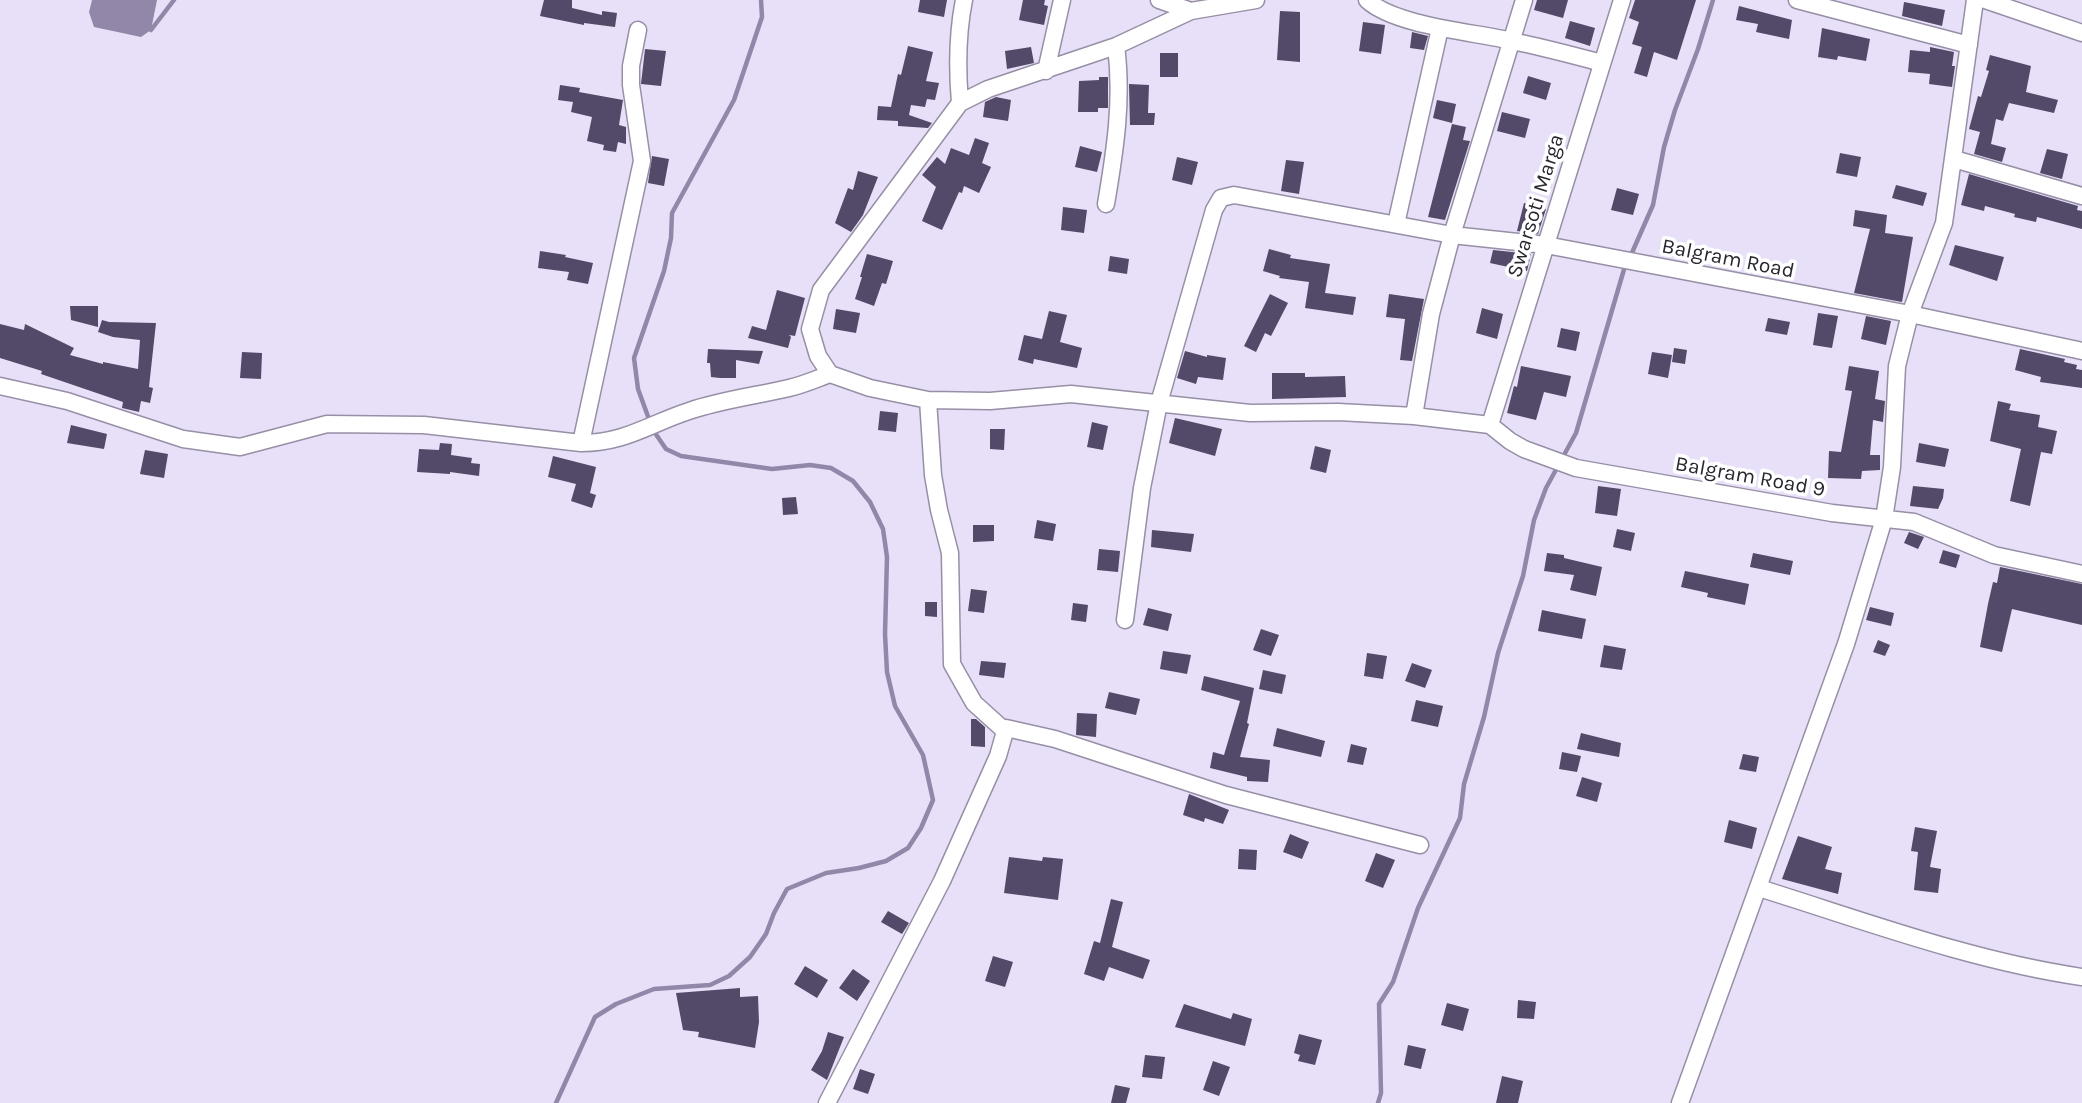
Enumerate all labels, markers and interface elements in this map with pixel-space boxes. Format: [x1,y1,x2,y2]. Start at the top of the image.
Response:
street label: Swarsoti Marga [1502,131,1570,281]
street label: Balgram Road [1660,234,1796,284]
street label: Balgram Road 9 [1673,451,1827,503]

